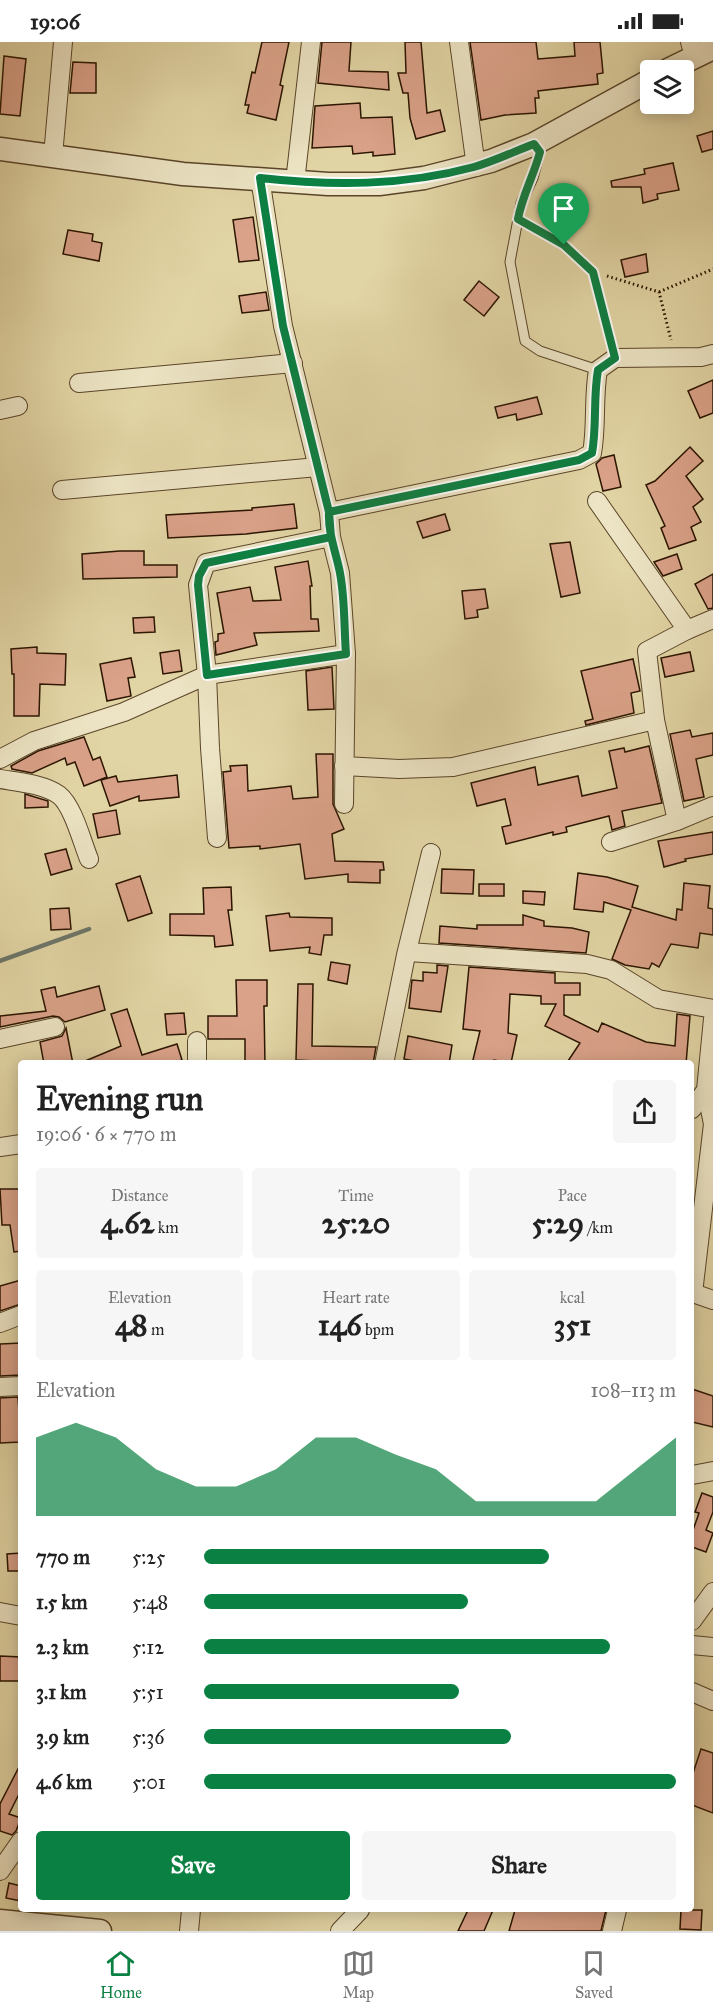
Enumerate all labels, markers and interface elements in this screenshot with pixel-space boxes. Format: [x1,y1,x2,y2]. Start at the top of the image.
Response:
text: 19:06 [30,8,80,35]
map controls [640,60,694,114]
button: layers [640,60,694,114]
pin [538,183,589,245]
icon: arrive [547,192,580,225]
text: Evening run [36,1079,203,1119]
button: share [613,1080,676,1143]
text: 19:06 · 6 × 770 m [36,1122,177,1146]
text: Distance [111,1186,168,1205]
text: Time [338,1186,374,1205]
text: Pace [558,1186,587,1205]
text: 4.62 [101,1205,154,1241]
text: 25:20 [322,1205,390,1241]
text: 5:29 [532,1205,584,1241]
text: km [154,1218,179,1237]
text: /km [584,1218,613,1237]
text: Elevation [108,1288,171,1307]
text: Heart rate [322,1288,390,1307]
text: kcal [560,1288,585,1307]
text: 48 [115,1307,148,1343]
text: 146 [318,1307,362,1343]
text: 351 [553,1307,591,1343]
text: m [148,1320,164,1339]
text: bpm [362,1320,394,1339]
text: Elevation [36,1378,115,1402]
text: 108–113 m [591,1378,676,1402]
text: 770 m [36,1545,90,1569]
text: 5:25 [132,1545,165,1569]
text: 1.5 km [36,1590,87,1614]
text: 5:48 [132,1590,168,1614]
text: 2.3 km [36,1635,89,1659]
text: 5:12 [132,1635,164,1659]
text: 3.1 km [36,1680,86,1704]
text: 5:51 [132,1680,164,1704]
text: 3.9 km [36,1725,89,1749]
text: 5:36 [132,1725,165,1749]
text: 4.6 km [36,1770,92,1794]
text: 5:01 [132,1770,166,1794]
button: Save [36,1831,350,1900]
button: Share [362,1831,676,1900]
tab: Home [100,1947,142,2002]
tab: Map [342,1947,375,2002]
tab: Saved [575,1947,613,2002]

